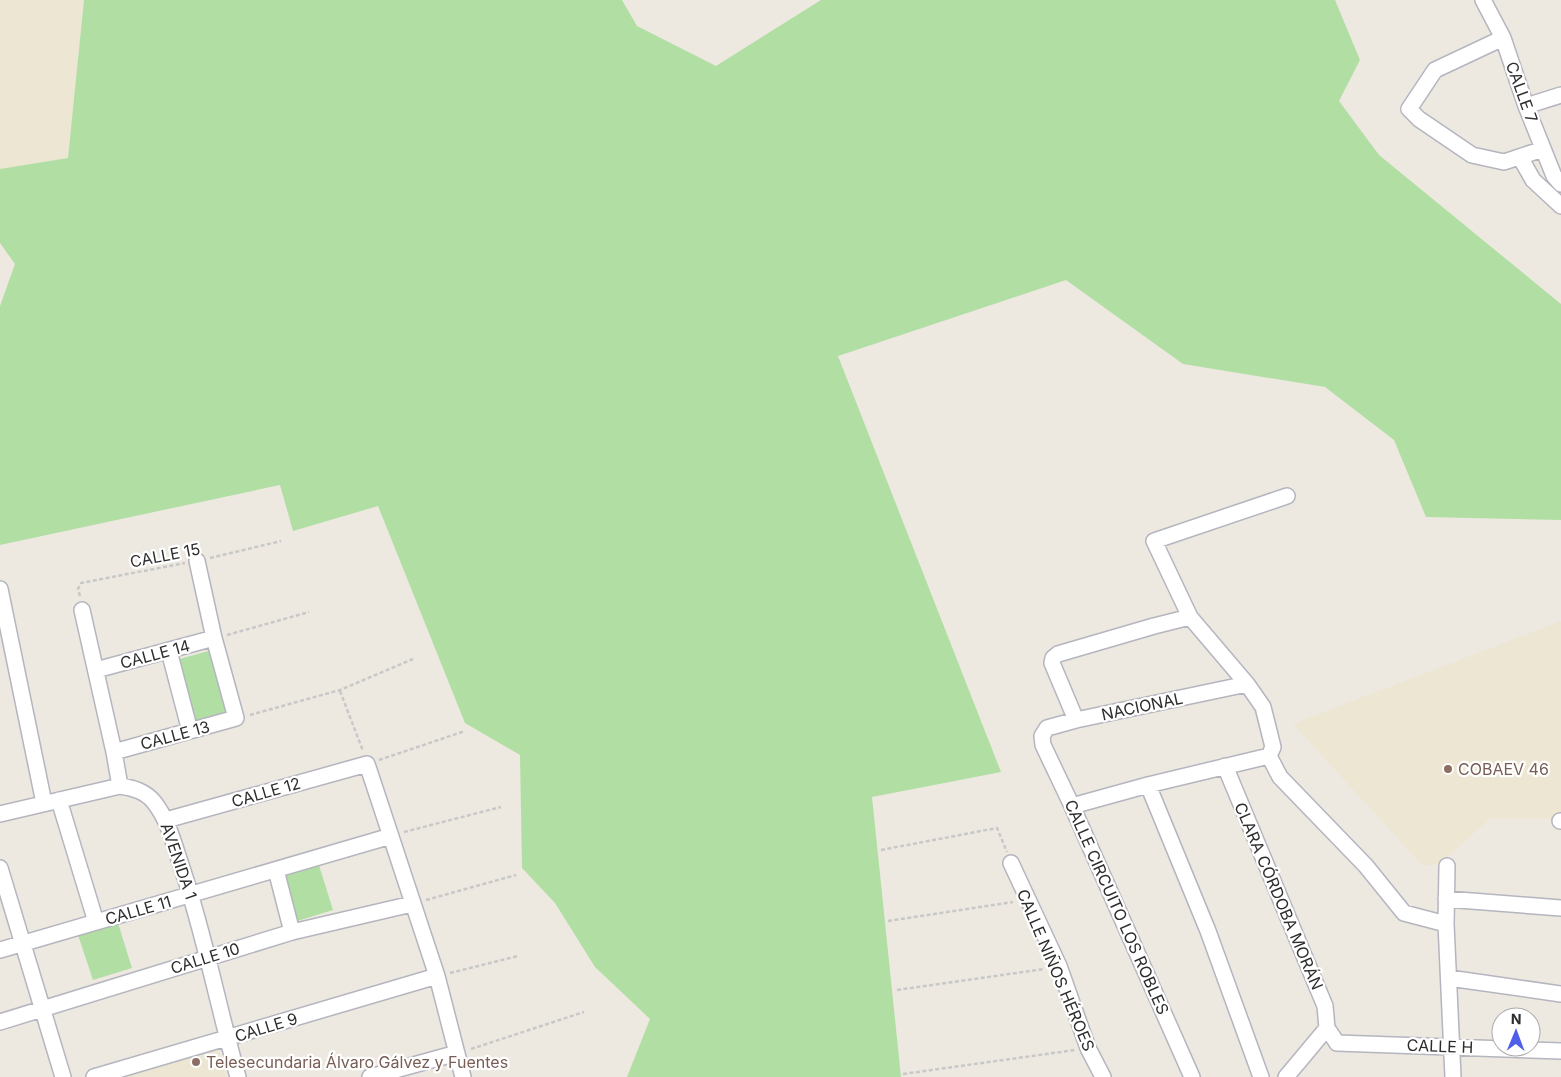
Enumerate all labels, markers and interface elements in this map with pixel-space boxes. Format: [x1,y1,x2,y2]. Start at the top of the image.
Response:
street label: CALLE 7 [1502,59,1542,125]
street label: CALLE 15 [128,538,202,572]
street label: CALLE 14 [118,635,192,673]
street label: NACIONAL [1099,688,1185,724]
street label: CALLE 13 [138,716,212,754]
place label: COBAEV 46 [1458,759,1549,779]
marker: COBAEV 46 [1442,763,1454,775]
street label: CALLE 12 [229,773,303,811]
street label: CALLE CIRCUITO LOS ROBLES [1060,797,1174,1017]
street label: CLARA CÓRDOBA MORÁN [1230,799,1328,993]
street label: AVENIDA 1 [157,820,201,902]
street label: CALLE NIÑOS HÉROES [1013,886,1099,1054]
street label: CALLE 11 [103,891,173,929]
street label: CALLE 10 [168,938,242,978]
north arrow [1491,1007,1541,1057]
street label: CALLE 9 [232,1008,300,1046]
text: N [1511,1010,1522,1027]
street label: CALLE H [1406,1035,1474,1057]
place label: Telesecundaria Álvaro Gálvez y Fuentes [206,1052,508,1072]
marker: Telesecundaria Álvaro Gálvez y Fuentes [190,1056,202,1068]

